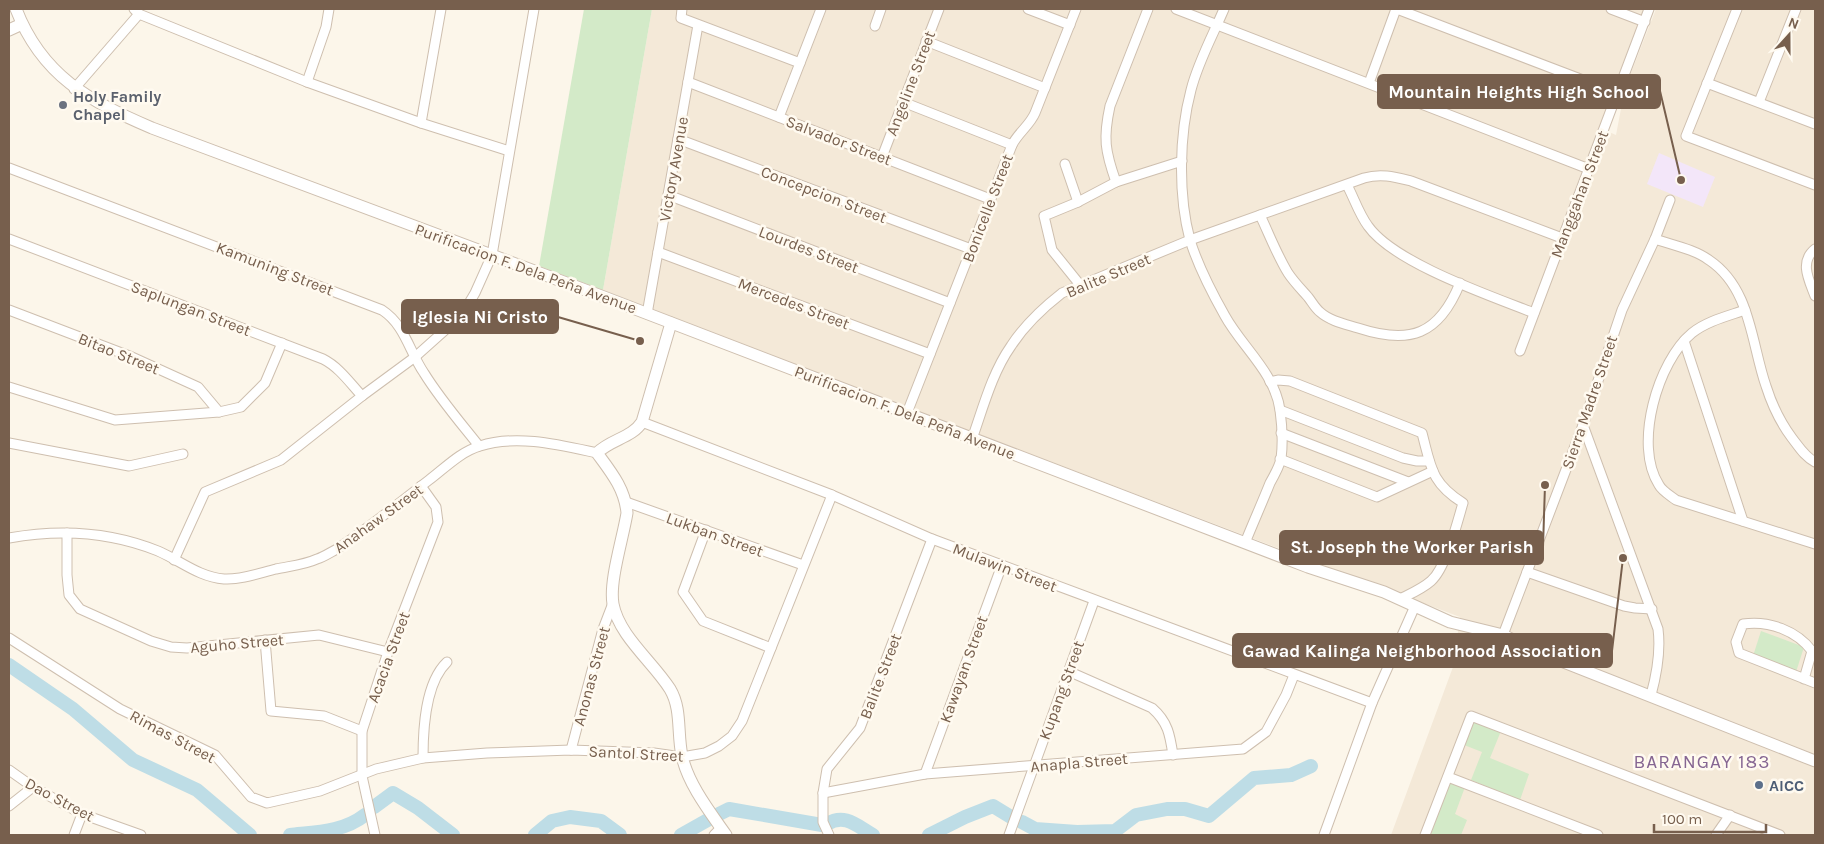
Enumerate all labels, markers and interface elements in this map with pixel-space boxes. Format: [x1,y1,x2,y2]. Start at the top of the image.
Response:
north arrow [1764,10,1814,60]
text: N [1786,14,1801,33]
street label: Angeline Street [882,28,939,138]
callout: Mountain Heights High School [1378,75,1660,108]
text: Mountain Heights High School [1388,81,1650,103]
place label: Holy Family Chapel [73,87,161,124]
marker: Holy Family Chapel [57,99,69,111]
street label: Salvador Street [783,112,894,169]
street label: Victory Avenue [655,115,692,223]
street label: Manggahan Street [1546,128,1612,260]
street label: Bonicelle Street [958,151,1017,265]
street label: Concepcion Street [758,162,889,227]
street label: Purificacion F. Dela Peña Avenue [412,219,639,318]
street label: Lourdes Street [756,222,861,277]
street label: Kamuning Street [214,237,336,300]
street label: Balite Street [1063,249,1153,302]
street label: Mercedes Street [735,273,852,333]
street label: Saplungan Street [128,277,253,340]
callout: Iglesia Ni Cristo [402,300,558,333]
text: Iglesia Ni Cristo [412,306,548,328]
street label: Bitao Street [75,329,162,378]
street label: Sierra Madre Street [1558,333,1621,472]
street label: Purificacion F. Dela Peña Avenue [792,362,1018,463]
street label: Anahaw Street [330,480,427,557]
street label: Lukban Street [664,508,766,561]
callout: St. Joseph the Worker Parish [1280,531,1543,564]
text: St. Joseph the Worker Parish [1290,536,1534,558]
street label: Mulawin Street [950,539,1060,596]
street label: Acacia Street [363,609,414,705]
street label: Kawayan Street [935,613,992,725]
street label: Anonas Street [569,624,614,728]
street label: Aguho Street [189,630,285,657]
street label: Balite Street [855,631,905,722]
callout: Gawad Kalinga Neighborhood Association [1233,634,1612,667]
street label: Kupang Street [1035,638,1088,742]
text: Gawad Kalinga Neighborhood Association [1242,640,1602,662]
street label: Rimas Street [127,706,219,767]
street label: Santol Street [588,742,684,765]
street label: Anapla Street [1029,749,1129,776]
district label: BARANGAY 183 [1633,751,1771,773]
street label: Dao Street [22,773,98,826]
place label: AICC [1769,776,1804,795]
marker: AICC [1753,779,1765,791]
scale bar [1654,802,1766,834]
text: 100 m [1662,810,1702,828]

